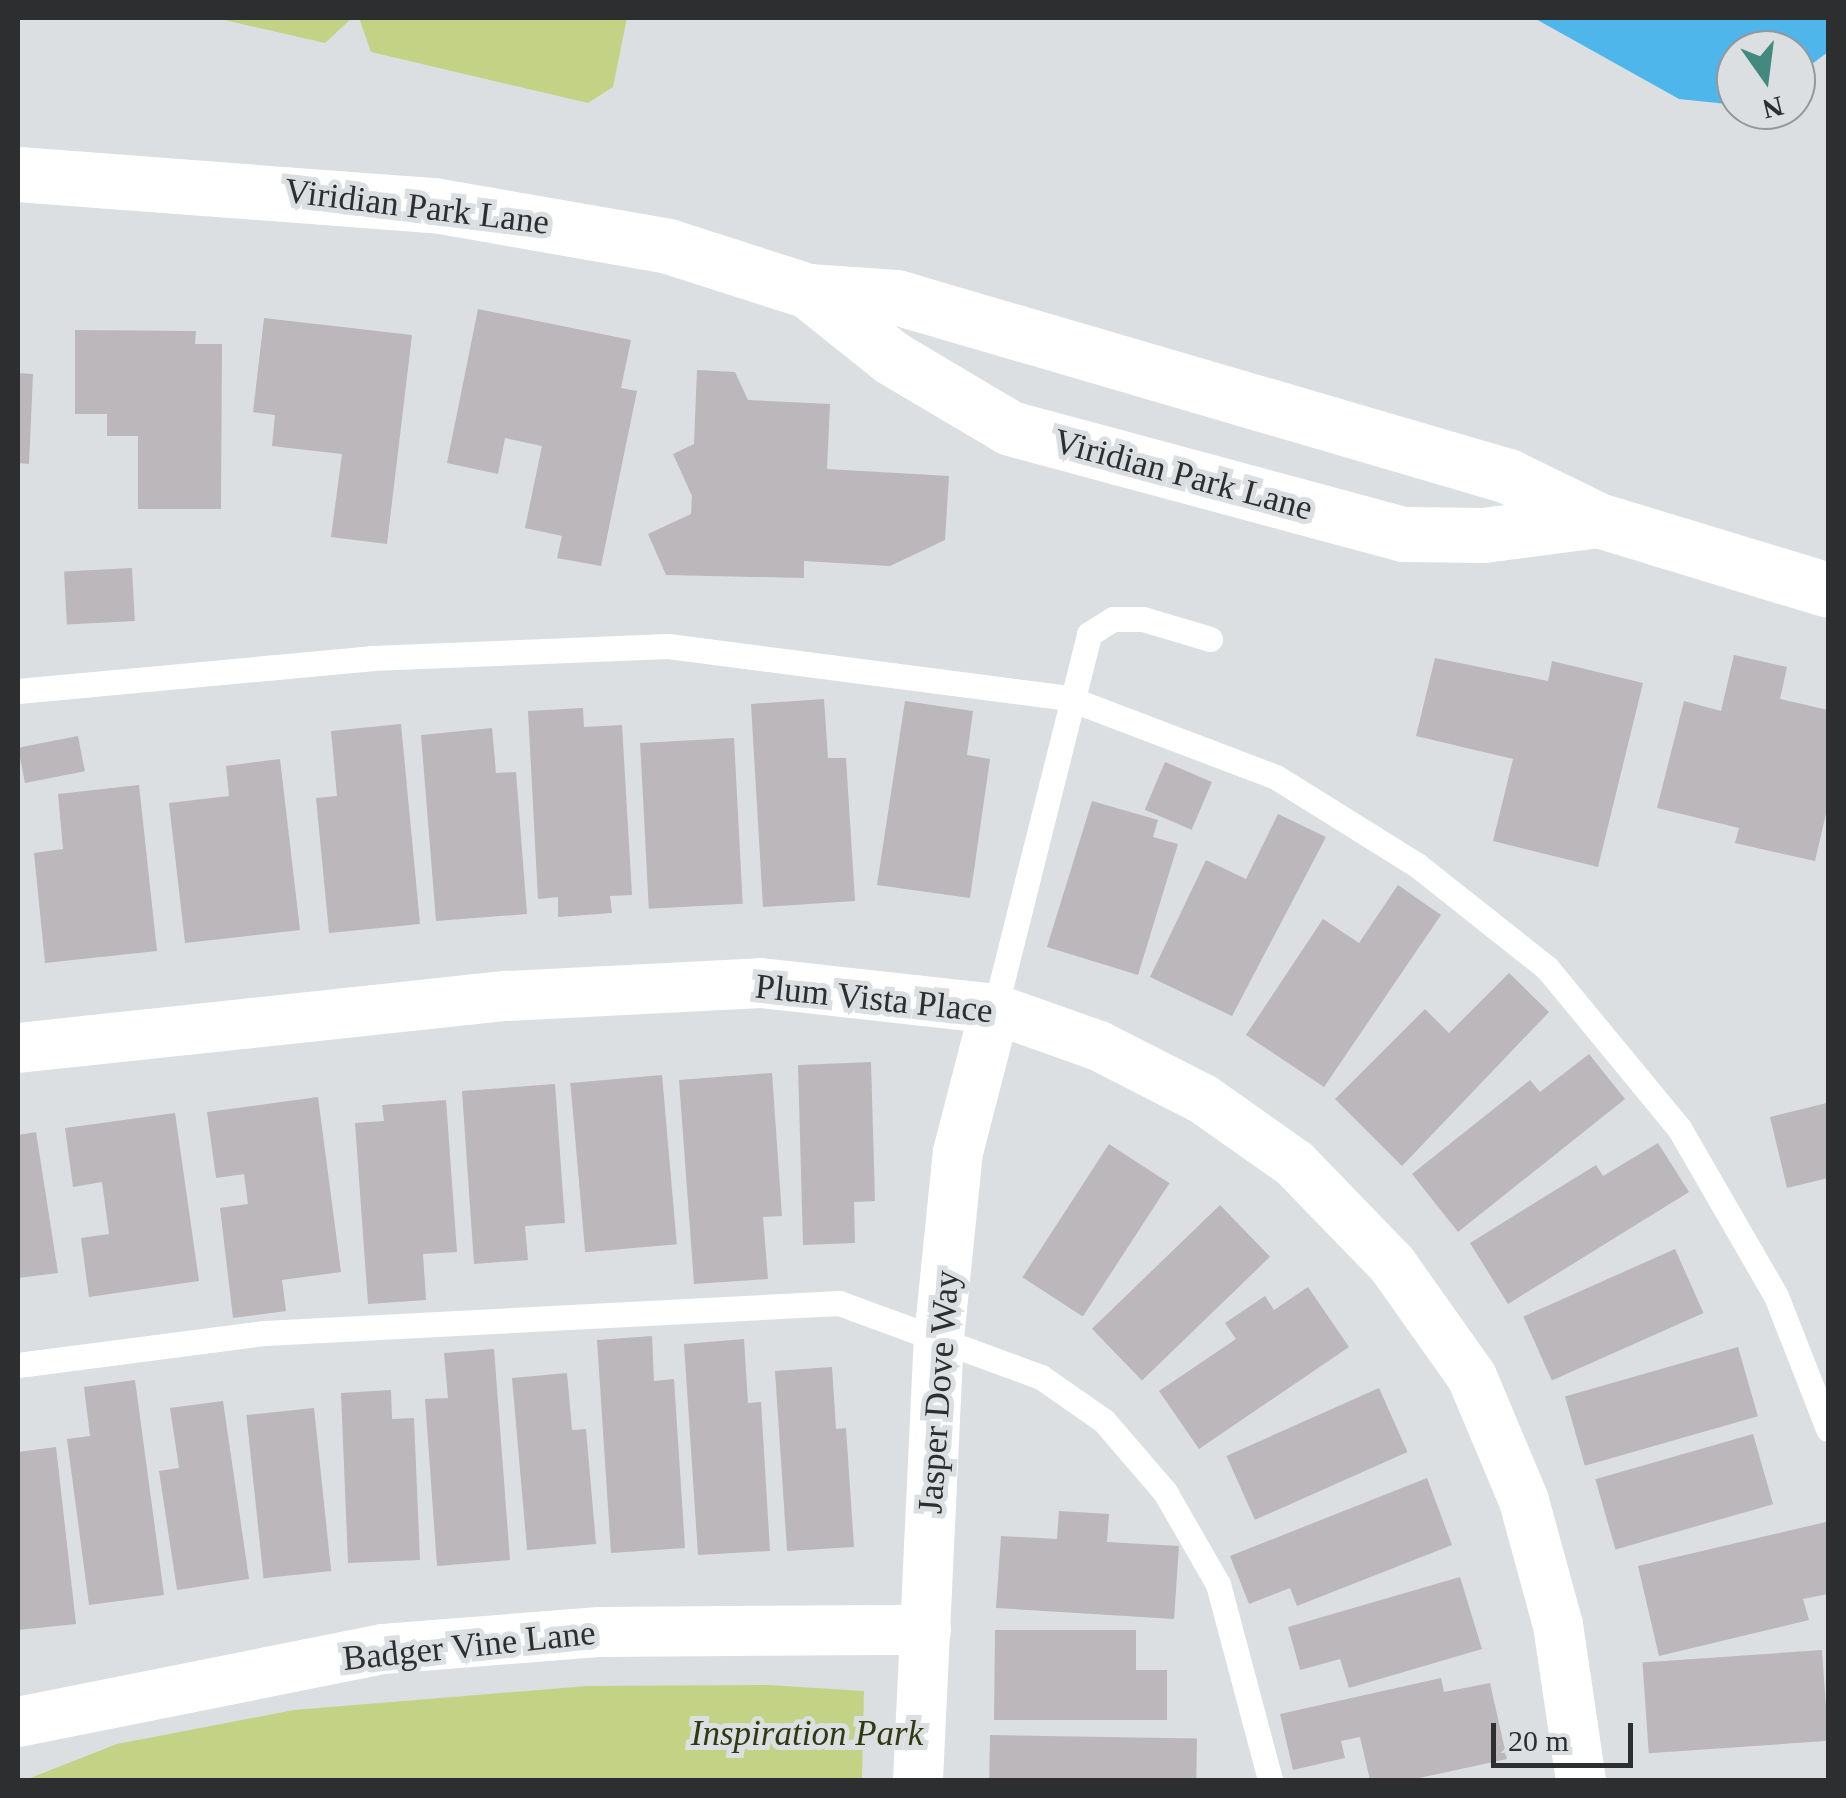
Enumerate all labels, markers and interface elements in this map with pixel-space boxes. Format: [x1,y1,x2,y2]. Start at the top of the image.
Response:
north arrow [1716,30,1816,130]
text: N [1759,90,1786,125]
street label: Viridian Park Lane [282,170,552,244]
street label: Viridian Park Lane [1049,420,1317,530]
street label: Plum Vista Place [753,966,995,1032]
street label: Jasper Dove Way [910,1269,968,1515]
street label: Badger Vine Lane [340,1612,598,1680]
scale bar [1496,1703,1638,1765]
park label: Inspiration Park [691,1713,923,1755]
text: 20 m [1508,1724,1569,1757]

